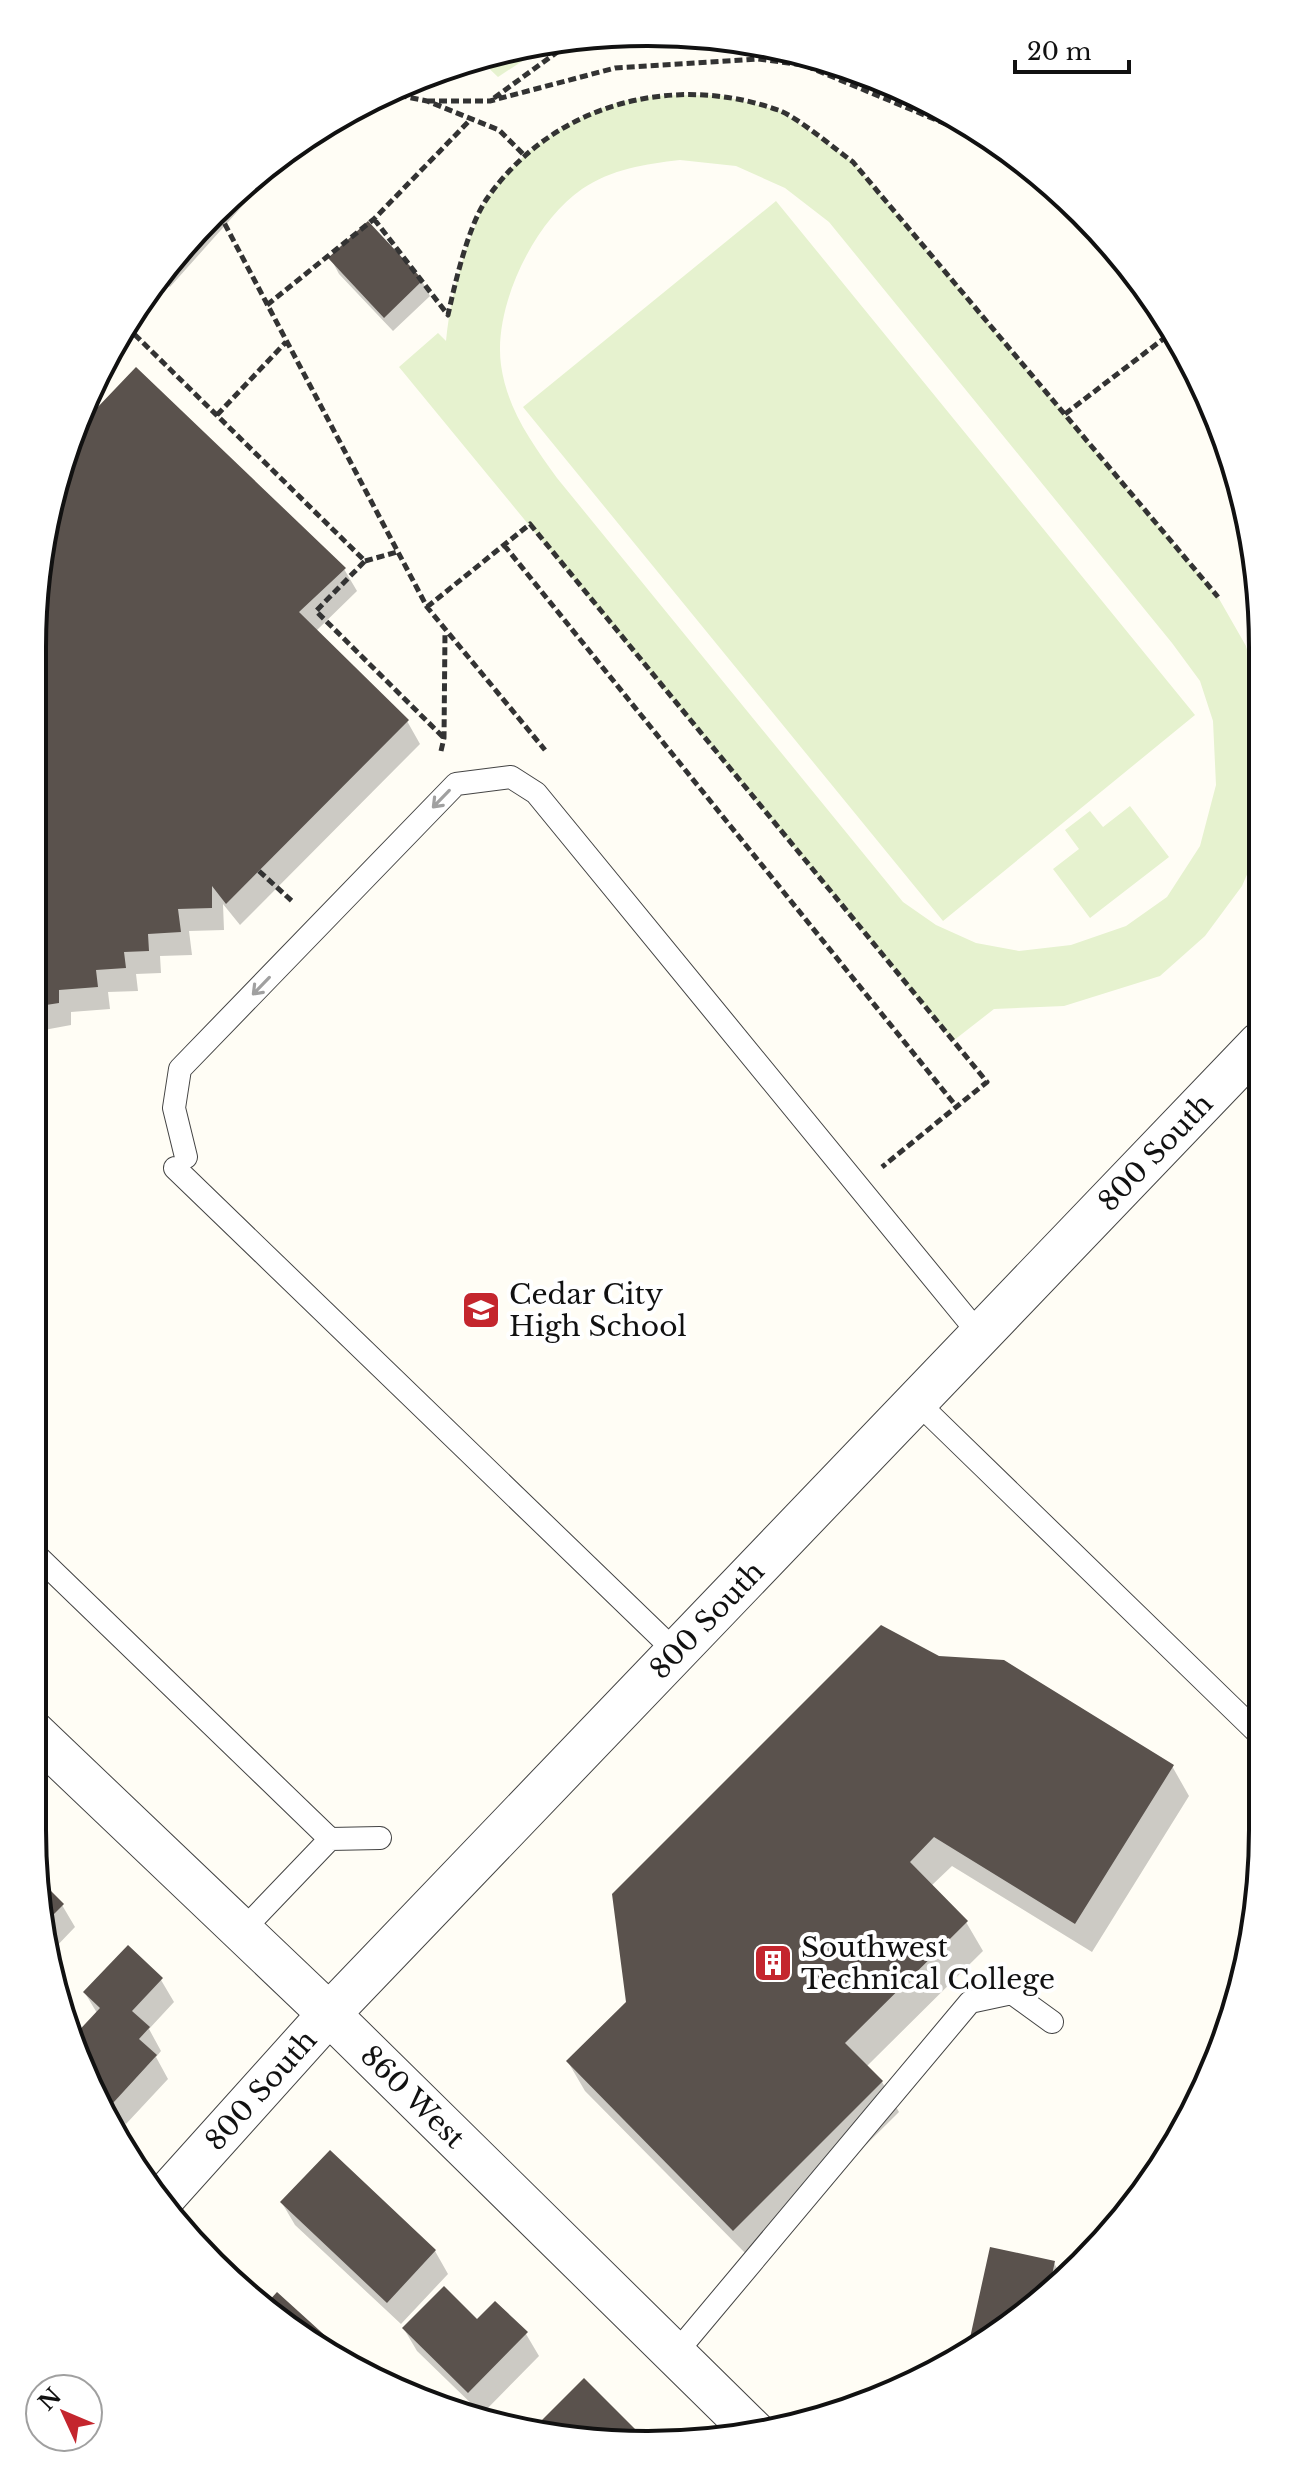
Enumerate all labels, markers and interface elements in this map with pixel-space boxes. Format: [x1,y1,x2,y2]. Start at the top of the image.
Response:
scale bar [1015,24,1129,74]
text: 20 m [1027,37,1092,66]
one-way arrow [432,788,451,808]
one-way arrow [252,976,271,995]
street label: 800 South [1091,1086,1220,1219]
place label: Cedar City High School [509,1277,687,1344]
school or university icon: Cedar City High School [460,1289,502,1331]
street label: 800 South [642,1554,771,1686]
place label: Southwest Technical College [801,1930,1055,1997]
building icon: Southwest Technical College [752,1942,794,1984]
street label: 800 South [197,2023,324,2157]
street label: 860 West [354,2038,473,2156]
north arrow [24,2373,104,2453]
text: N [33,2382,67,2416]

